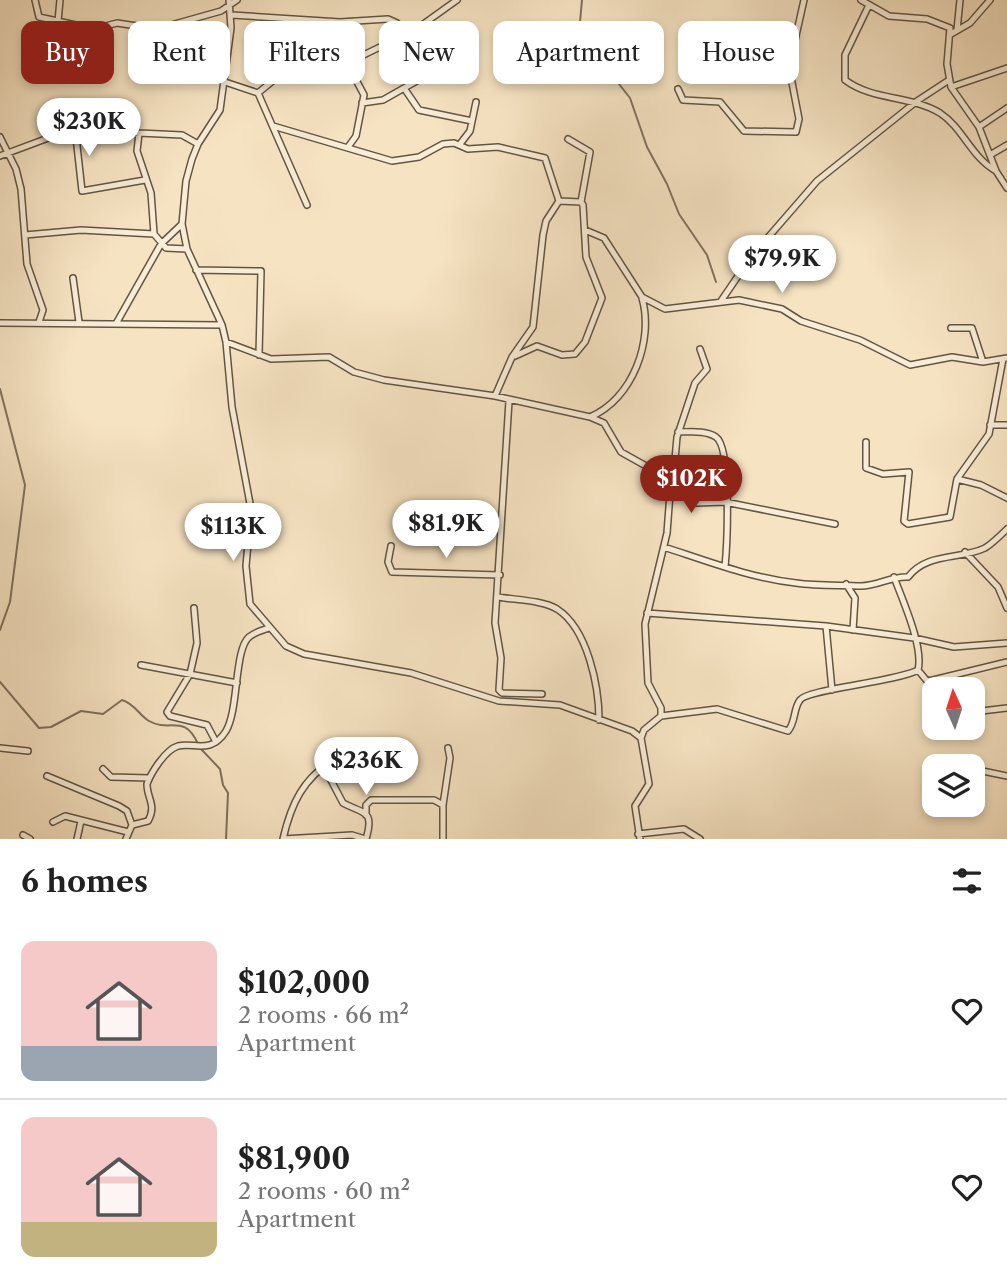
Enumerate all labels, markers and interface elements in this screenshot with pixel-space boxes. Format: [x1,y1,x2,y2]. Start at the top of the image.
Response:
chip: Buy [21,21,114,84]
chip: Rent [128,21,230,84]
chip: Filters [244,21,365,84]
chip: New [379,21,479,84]
chip: Apartment [493,21,664,84]
chip: House [678,21,799,84]
pin: $230K [40,99,138,158]
text: $230K [53,107,125,135]
pin: $79.9K [725,236,839,295]
text: $79.9K [744,244,820,272]
pin: $102K [642,456,740,515]
text: $102K [656,464,726,492]
pin: $81.9K [389,500,503,560]
pin: $113K [184,504,282,563]
text: $81.9K [408,509,484,537]
text: $113K [201,512,265,540]
north arrow [922,677,985,740]
map controls [922,677,985,817]
pin: $236K [317,738,415,797]
text: $236K [330,746,402,774]
button: layers [922,754,985,817]
icon: filters [948,862,986,900]
text: 6 homes [21,863,148,900]
text: $102,000 [238,964,370,1001]
icon: home [77,969,161,1053]
icon: heart [948,992,986,1030]
text: 2 rooms · 66 m² [238,1001,409,1029]
text: Apartment [238,1029,356,1057]
text: $81,900 [238,1140,350,1177]
icon: home [77,1145,161,1229]
icon: heart [948,1168,986,1206]
text: 2 rooms · 60 m² [238,1177,410,1205]
text: Apartment [238,1205,356,1233]

